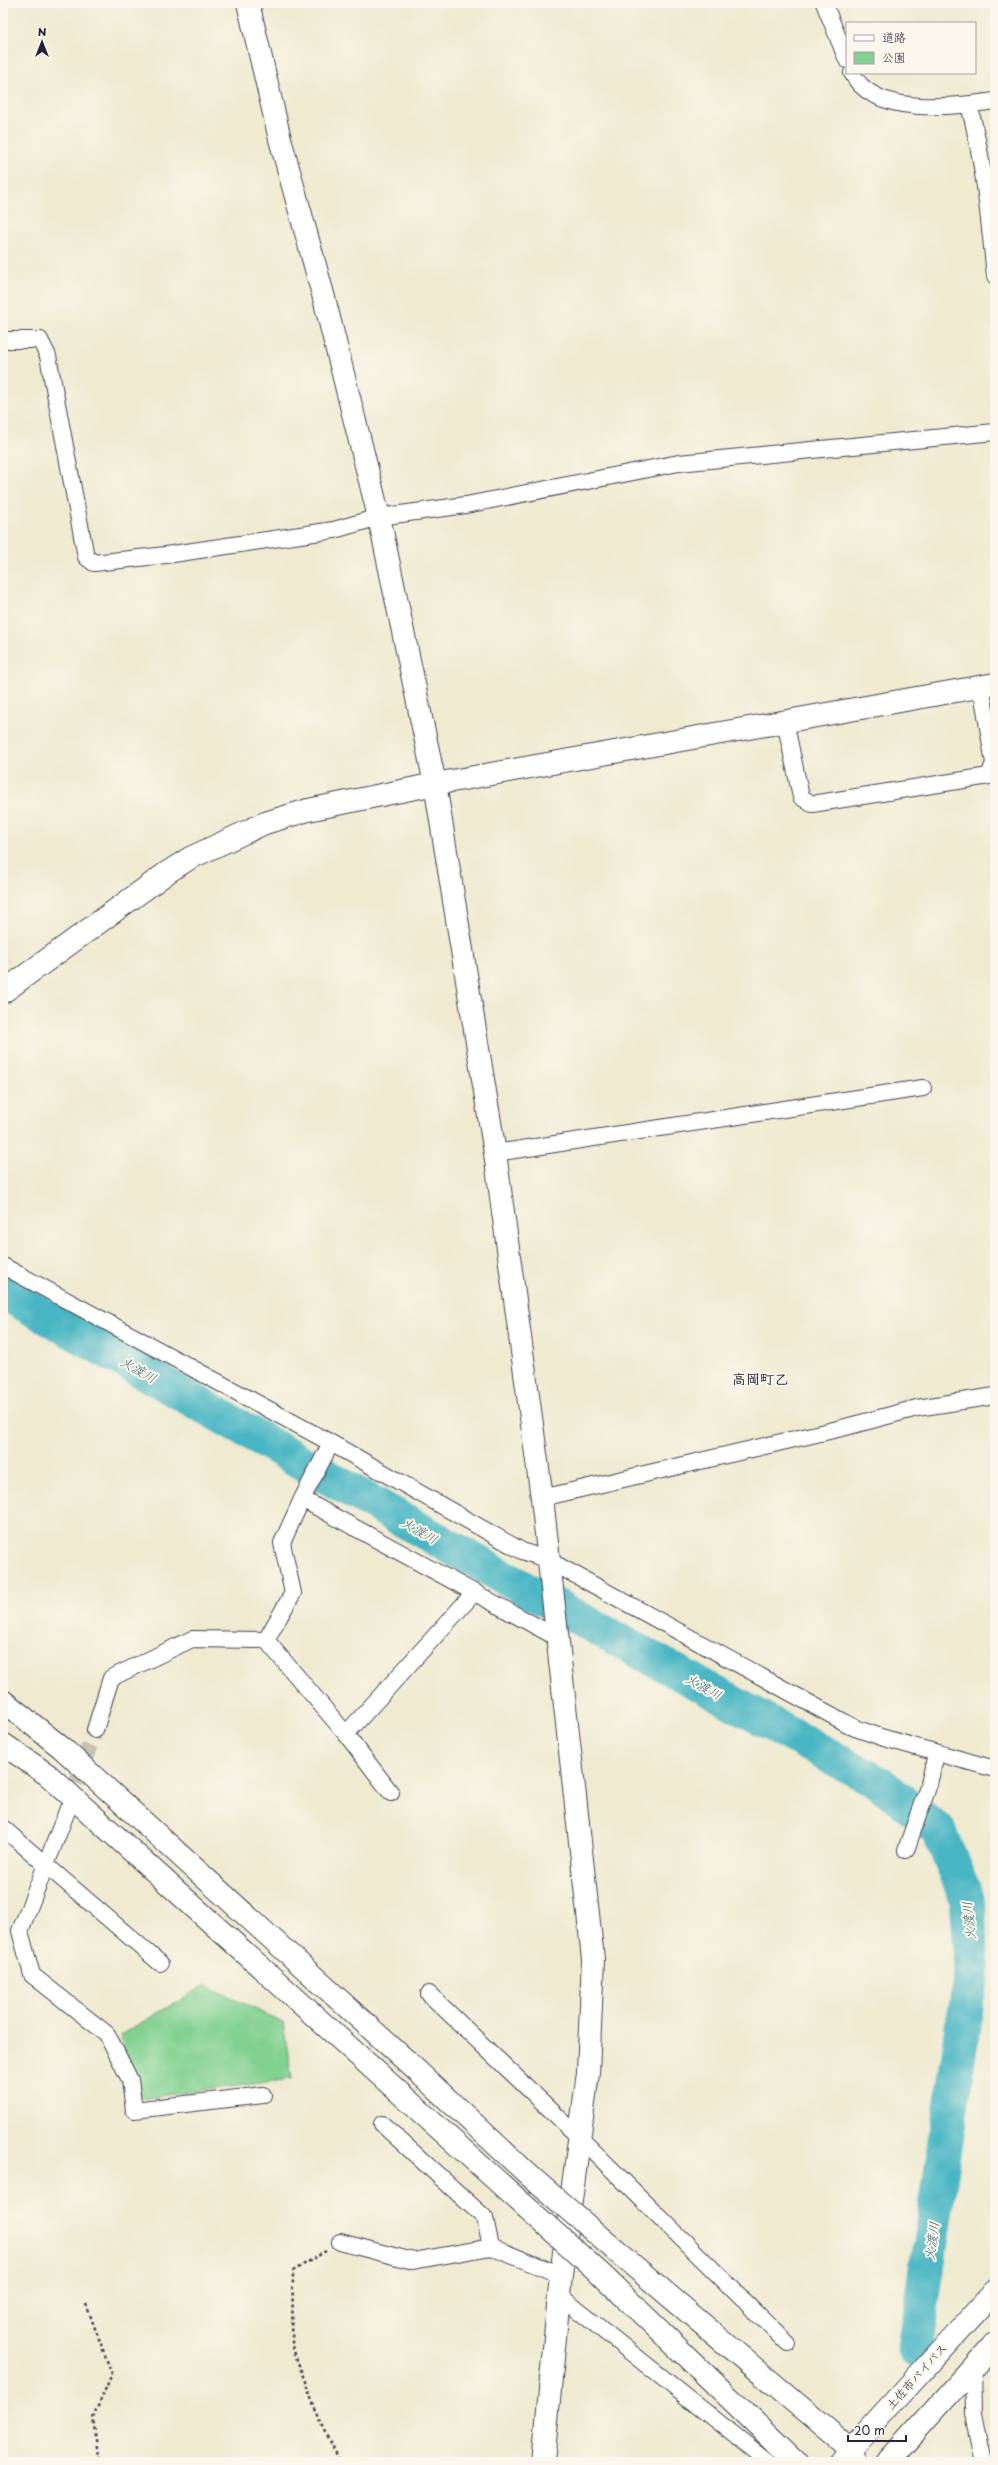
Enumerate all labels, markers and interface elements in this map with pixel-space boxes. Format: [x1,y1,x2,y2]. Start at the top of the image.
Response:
north arrow [22,22,62,62]
legend [846,22,976,74]
text: N [38,23,47,40]
text: 道路 [882,28,906,46]
text: 公園 [882,48,906,66]
water label: 火渡川 [117,1351,161,1387]
district label: 高岡町乙 [732,1368,788,1389]
water label: 火渡川 [398,1512,442,1548]
water label: 火渡川 [682,1668,726,1704]
water label: 火渡川 [957,1901,979,1941]
water label: 火渡川 [919,2220,943,2262]
street label: 土佐市バイパス [881,2339,951,2413]
scale bar [848,2417,906,2443]
text: 20 m [854,2421,885,2439]

